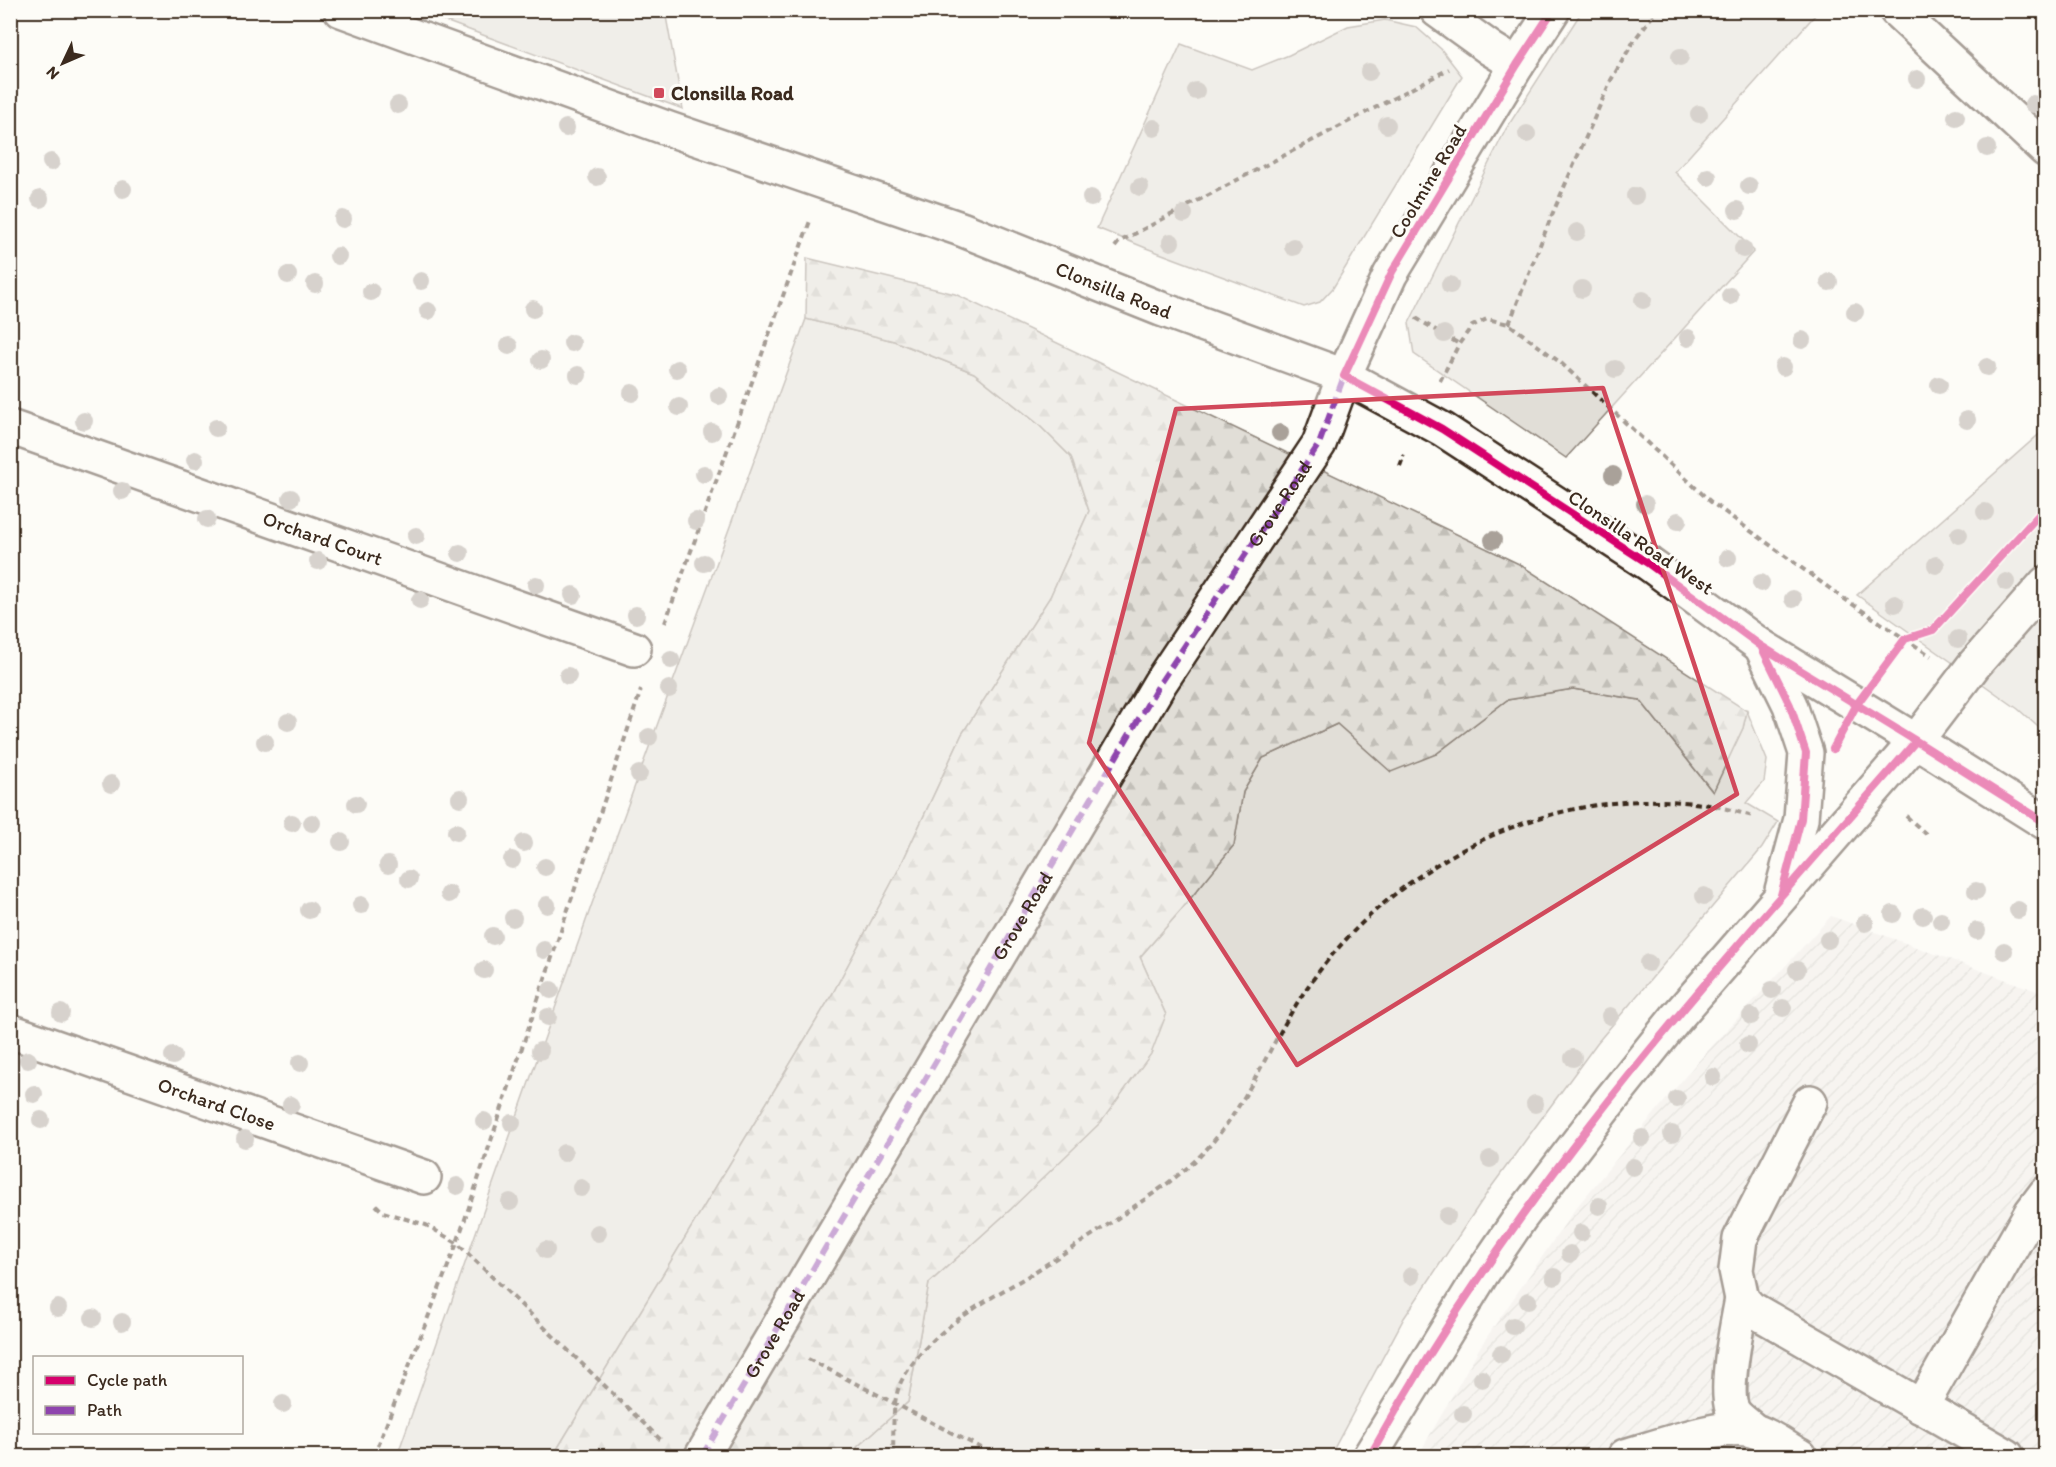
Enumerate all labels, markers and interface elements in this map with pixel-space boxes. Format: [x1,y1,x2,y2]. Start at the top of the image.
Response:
north arrow [33,33,93,93]
text: N [42,63,63,84]
place label: Clonsilla Road [671,81,794,105]
marker: Clonsilla Road [652,86,666,100]
street label: Coolmine Road [1384,119,1472,243]
street label: Clonsilla Road [1052,256,1175,324]
street label: Grove Road [1242,456,1317,552]
street label: Clonsilla Road West [1564,484,1719,600]
street label: Orchard Court [260,506,386,571]
street label: Grove Road [987,867,1058,964]
street label: Orchard Close [155,1072,279,1136]
street label: Grove Road [739,1285,810,1383]
legend [33,1356,243,1434]
text: Cycle path [87,1369,168,1391]
text: Path [87,1399,122,1421]

